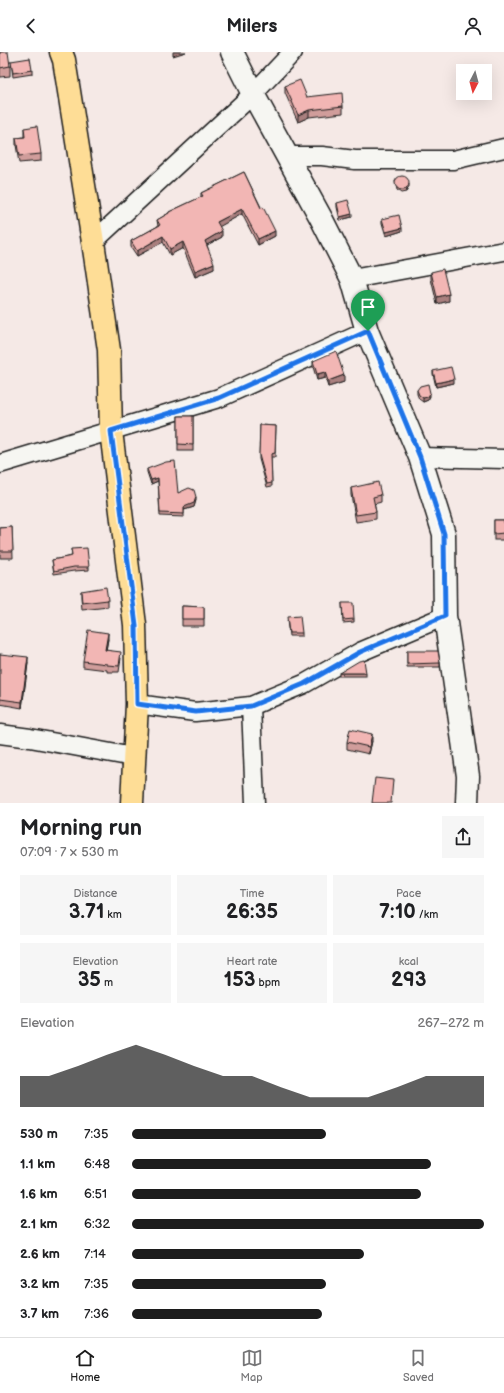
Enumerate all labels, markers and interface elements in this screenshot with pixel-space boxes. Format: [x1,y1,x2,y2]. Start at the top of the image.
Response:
icon: back [20,15,42,37]
icon: person [462,15,484,37]
text: Milers [227,16,277,37]
north arrow [456,64,492,100]
map controls [456,64,492,100]
pin [351,290,385,331]
icon: arrive [357,296,379,318]
text: Morning run [20,815,142,842]
button: share [442,816,484,858]
text: 07:09 · 7 × 530 m [20,844,119,860]
text: Distance [73,887,117,900]
text: Time [240,887,264,900]
text: Pace [396,887,421,900]
text: 3.71 [69,900,104,924]
text: 26:35 [226,900,278,924]
text: 7:10 [379,900,416,924]
text: km [104,908,122,921]
text: /km [416,908,438,921]
text: Elevation [72,955,118,968]
text: Heart rate [227,955,277,968]
text: kcal [399,955,419,968]
text: 35 [78,968,101,992]
text: 153 [224,968,255,992]
text: 293 [391,968,426,992]
text: m [101,976,113,989]
text: bpm [255,976,280,989]
text: Elevation [20,1015,74,1031]
text: 267–272 m [417,1015,484,1031]
text: 530 m [20,1126,58,1142]
text: 7:35 [84,1126,108,1142]
text: 1.1 km [20,1156,55,1172]
text: 6:48 [84,1156,110,1172]
text: 1.6 km [20,1186,58,1202]
text: 6:51 [84,1186,107,1202]
text: 2.1 km [20,1216,58,1232]
text: 6:32 [84,1216,110,1232]
text: 2.6 km [20,1246,60,1262]
text: 7:14 [84,1246,106,1262]
text: 3.2 km [20,1276,60,1292]
text: 7:35 [84,1276,108,1292]
text: 3.7 km [20,1306,59,1322]
text: 7:36 [84,1306,109,1322]
tab: Home [70,1347,100,1384]
tab: Map [240,1347,263,1384]
tab: Saved [403,1347,434,1384]

